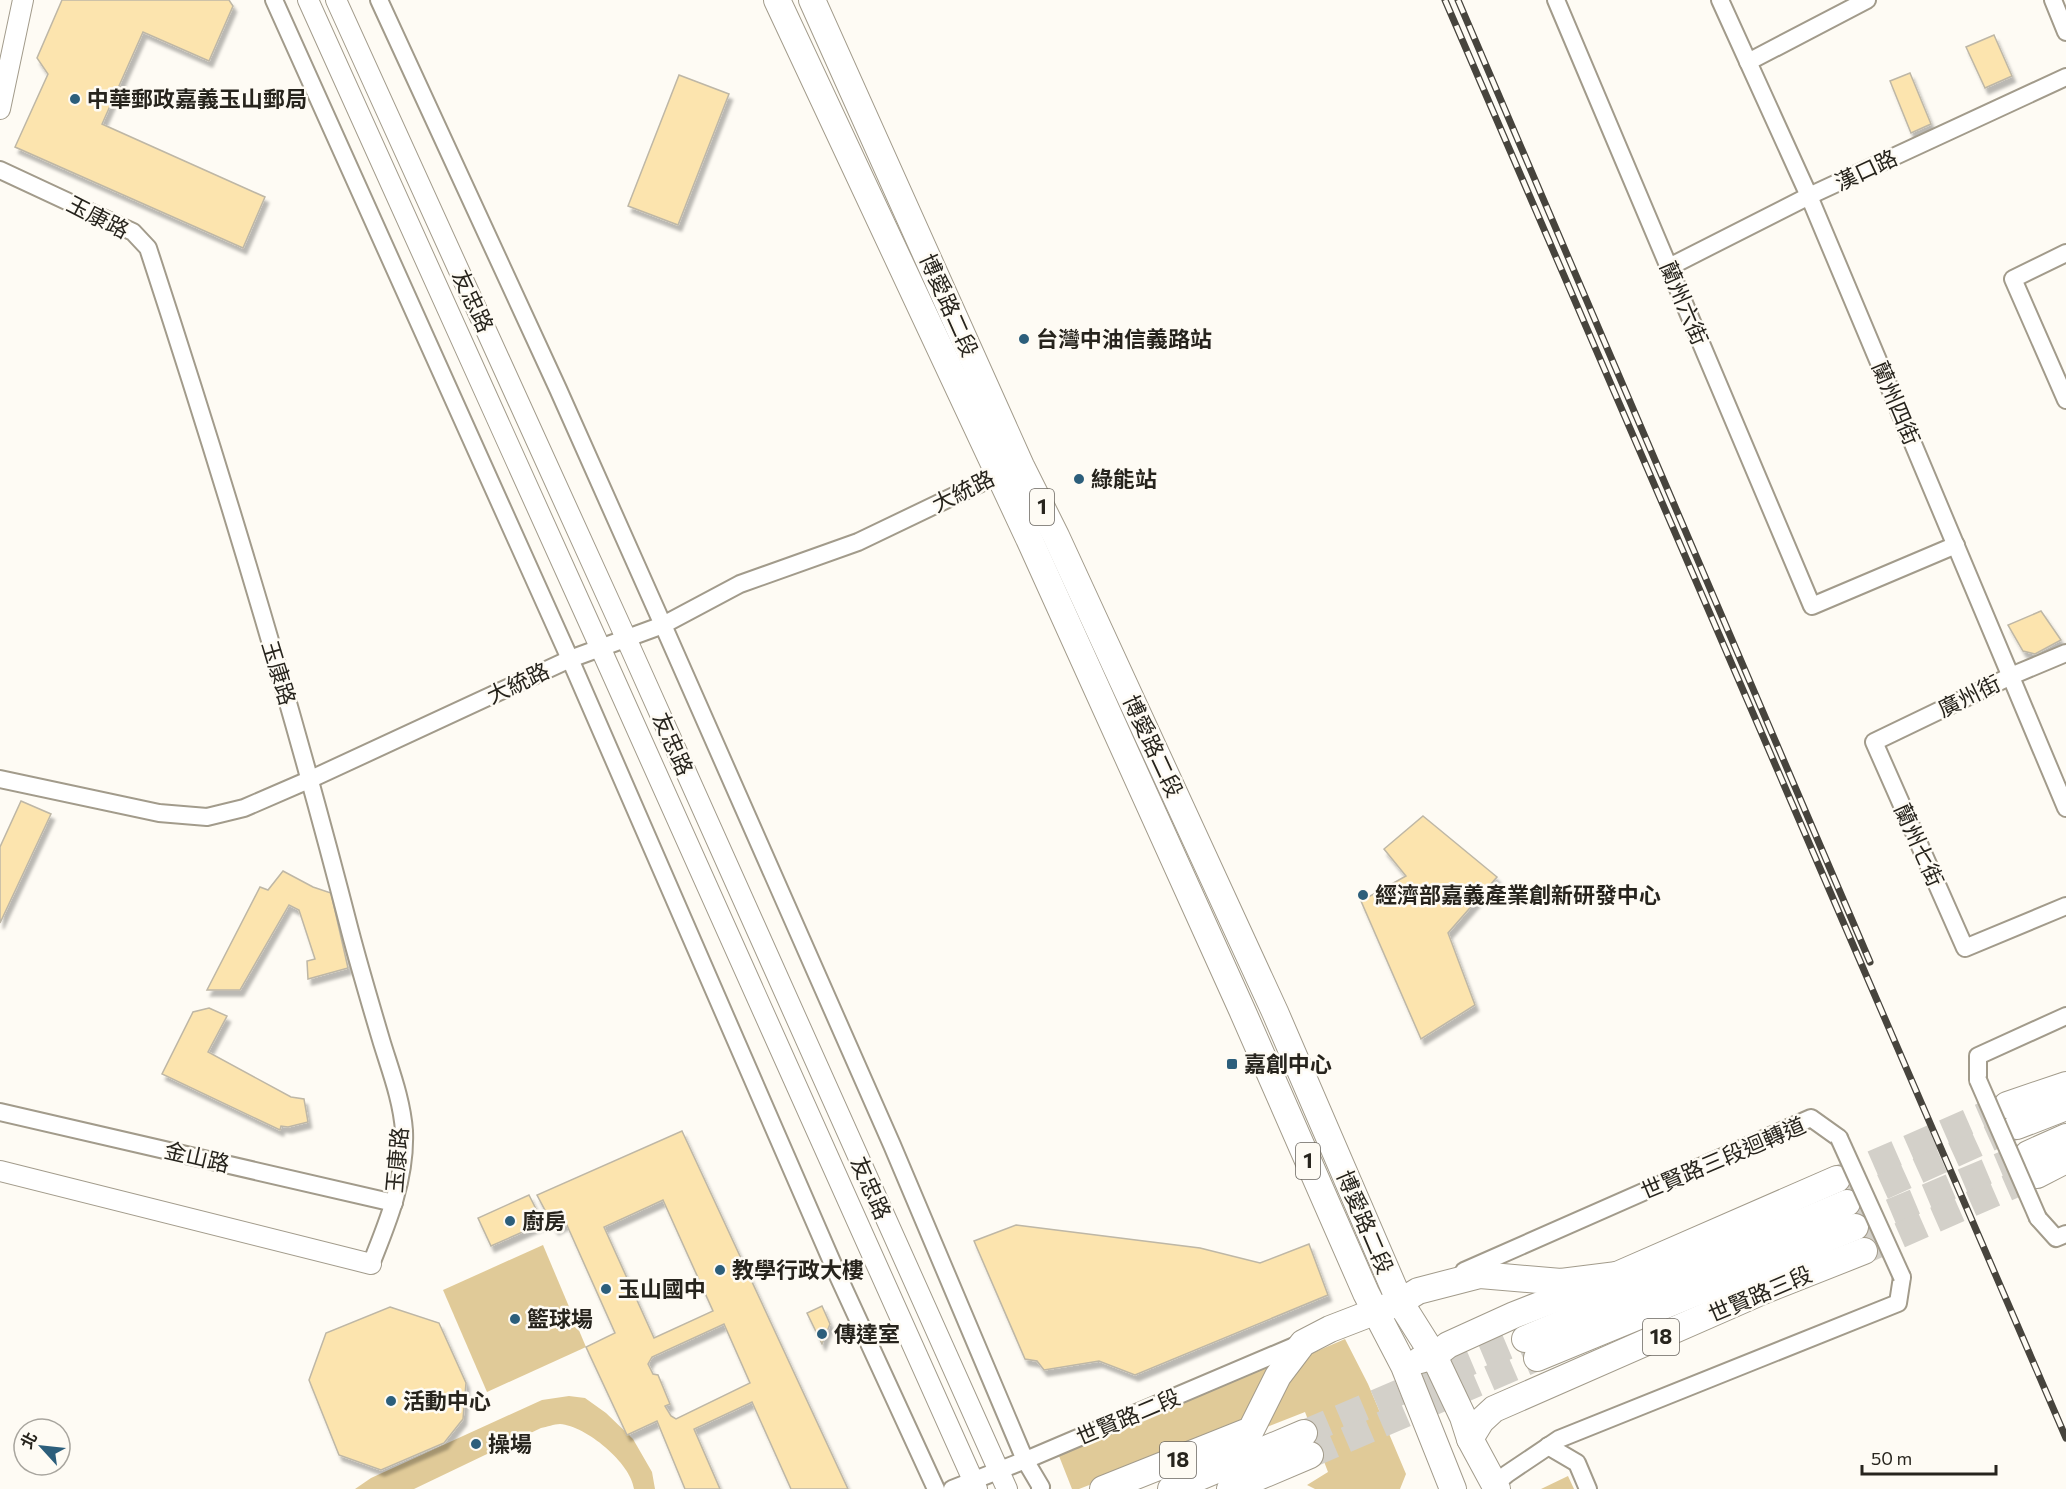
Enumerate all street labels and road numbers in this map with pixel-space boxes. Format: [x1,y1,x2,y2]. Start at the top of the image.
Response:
street label: 漢口路 [1830,143,1901,196]
street label: 玉康路 [63,190,134,244]
street label: 博愛路二段 [915,249,984,361]
street label: 蘭州六街 [1655,257,1714,349]
street label: 友忠路 [447,265,500,336]
street label: 蘭州四街 [1867,357,1926,449]
street label: 大統路 [927,464,998,517]
road number: 1 [1030,489,1054,525]
street label: 玉康路 [257,637,302,708]
street label: 大統路 [482,656,553,709]
street label: 廣州街 [1933,669,2004,722]
street label: 博愛路二段 [1118,690,1189,801]
street label: 友忠路 [648,708,699,779]
street label: 蘭州七街 [1889,799,1950,890]
street label: 世賢路三段迴轉道 [1637,1111,1809,1204]
street label: 玉康路 [380,1126,413,1194]
street label: 金山路 [162,1136,232,1177]
road number: 1 [1296,1143,1320,1179]
street label: 友忠路 [846,1152,897,1223]
street label: 博愛路二段 [1332,1166,1399,1278]
street label: 世賢路三段 [1704,1260,1816,1327]
road number: 18 [1643,1319,1679,1355]
street label: 世賢路二段 [1072,1383,1184,1450]
road number: 18 [1160,1442,1196,1478]

